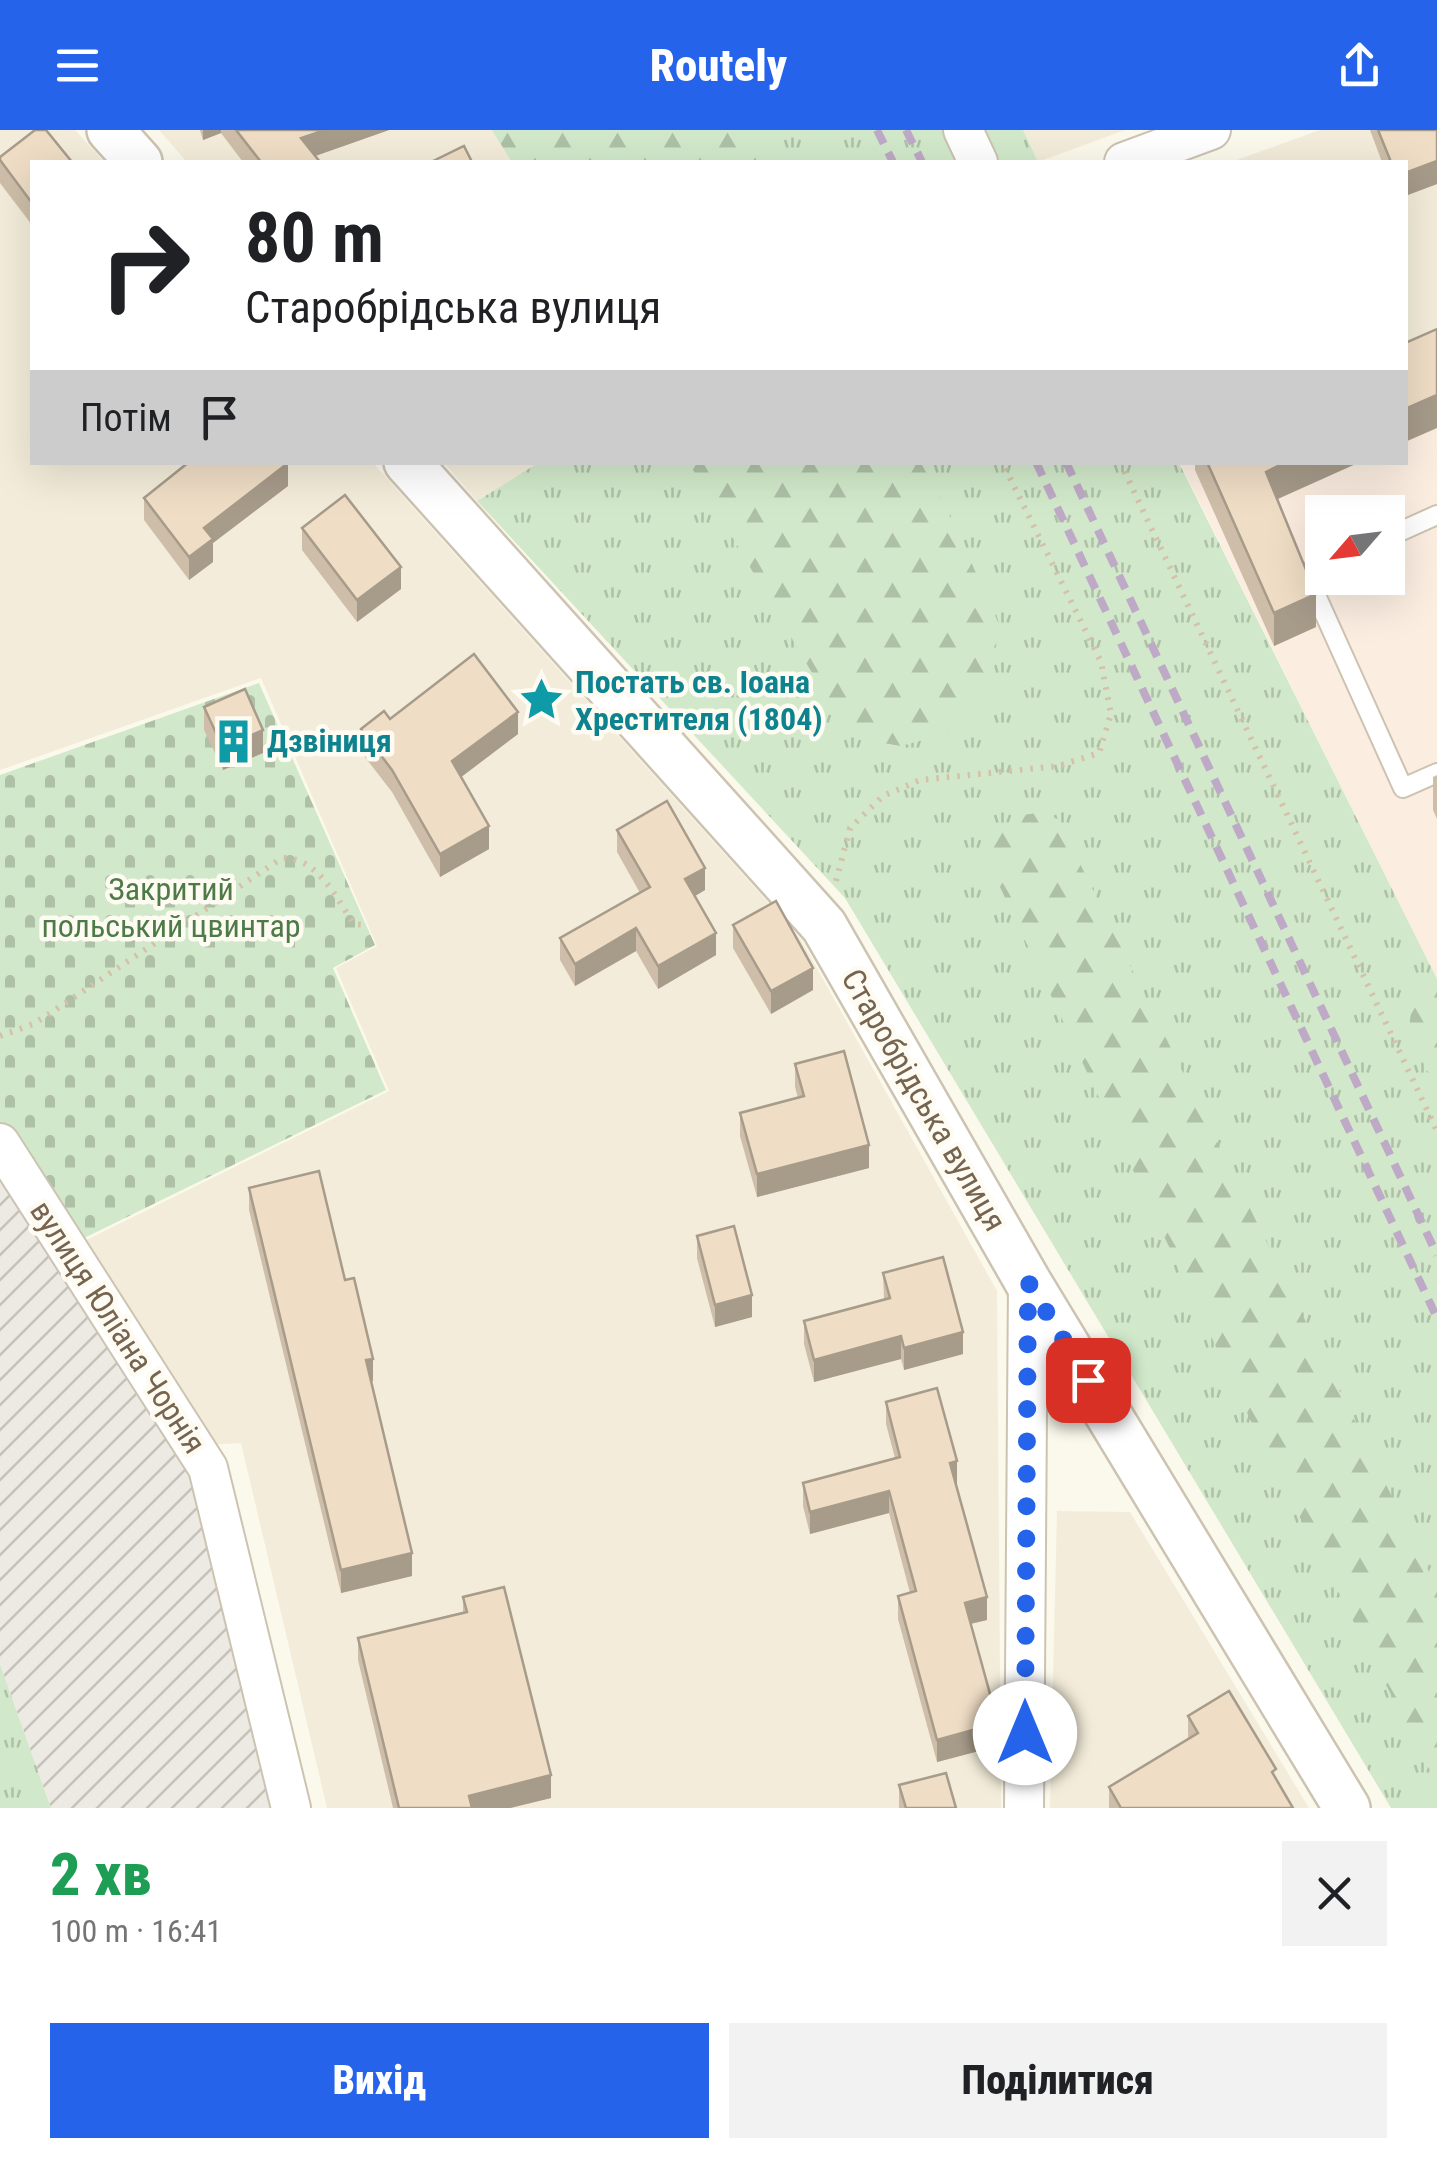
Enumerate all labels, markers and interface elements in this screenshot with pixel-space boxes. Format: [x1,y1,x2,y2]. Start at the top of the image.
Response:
icon: menu [50,38,105,93]
icon: share [1332,38,1387,93]
text: Routely [650,39,787,92]
text: 80 m [245,197,384,279]
icon: right [80,200,210,330]
text: Старобрідська вулиця [245,281,661,334]
icon: arrive [192,390,247,445]
text: Потім [80,396,172,440]
north arrow [1305,495,1405,595]
map controls [1305,495,1405,595]
place label: Постать св. Іоана Хрестителя (1804) [575,663,823,738]
place icon: Постать св. Іоана Хрестителя (1804) [518,676,566,724]
building icon: Дзвіниця [210,717,258,765]
place label: Дзвіниця [267,722,392,760]
park label: Закритий польський цвинтар [41,870,301,945]
street label: Старобрідська вулиця [834,962,1014,1238]
street label: вулиця Юліана Чорнія [22,1194,214,1460]
pin [1046,1338,1131,1423]
icon: arrive [1061,1353,1116,1408]
position arrow [973,1681,1077,1785]
text: 2 хв [50,1839,151,1910]
button: close [1282,1841,1387,1946]
text: 100 m · 16:41 [50,1912,222,1950]
button: Вихід [50,2023,709,2138]
button: Поділитися [729,2023,1387,2138]

